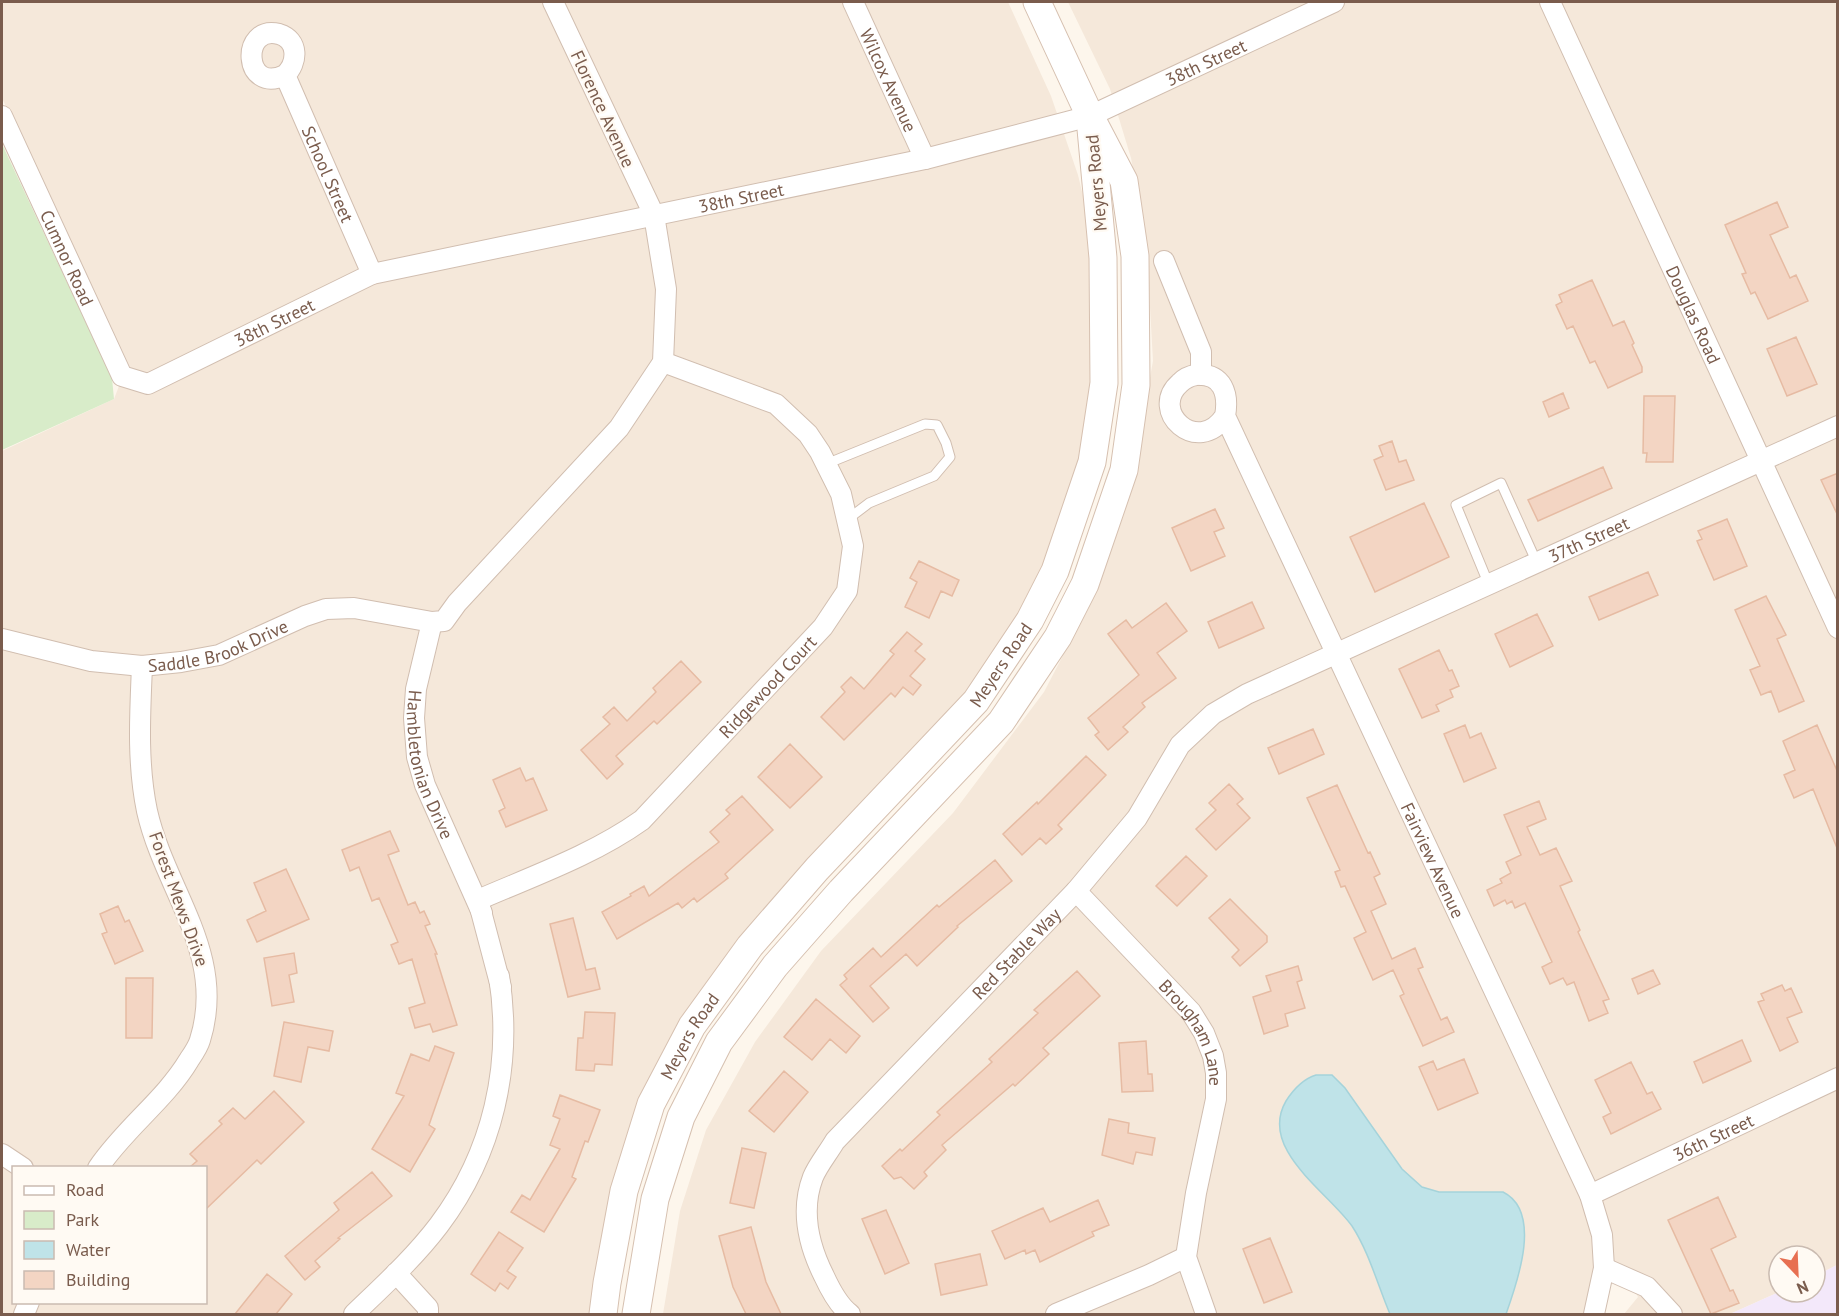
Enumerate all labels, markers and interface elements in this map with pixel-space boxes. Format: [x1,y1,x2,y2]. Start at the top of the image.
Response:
street label: Wilcox Avenue [855,25,922,135]
street label: 38th Street [1162,33,1250,91]
street label: Florence Avenue [566,47,640,171]
street label: School Street [297,122,359,226]
street label: Meyers Road [1080,134,1112,232]
street label: 38th Street [696,177,786,217]
street label: Cumnor Road [35,206,99,309]
street label: Douglas Road [1661,262,1726,367]
street label: 38th Street [230,293,318,351]
street label: 37th Street [1545,511,1632,567]
street label: Saddle Brook Drive [147,614,292,677]
street label: Meyers Road [964,618,1037,711]
street label: Ridgewood Court [714,630,821,743]
street label: Hambletonian Drive [402,689,459,843]
street label: Fairview Avenue [1396,799,1470,922]
street label: Forest Mews Drive [144,828,214,970]
street label: Red Stable Way [967,902,1066,1004]
street label: Brougham Lane [1154,974,1228,1086]
street label: Meyers Road [655,988,724,1083]
street label: 36th Street [1669,1108,1757,1166]
legend [12,1166,207,1304]
text: Road [66,1178,104,1201]
text: Park [66,1208,99,1231]
text: Water [66,1238,110,1261]
north arrow [1767,1244,1827,1304]
text: Building [66,1268,130,1291]
text: N [1794,1277,1812,1299]

